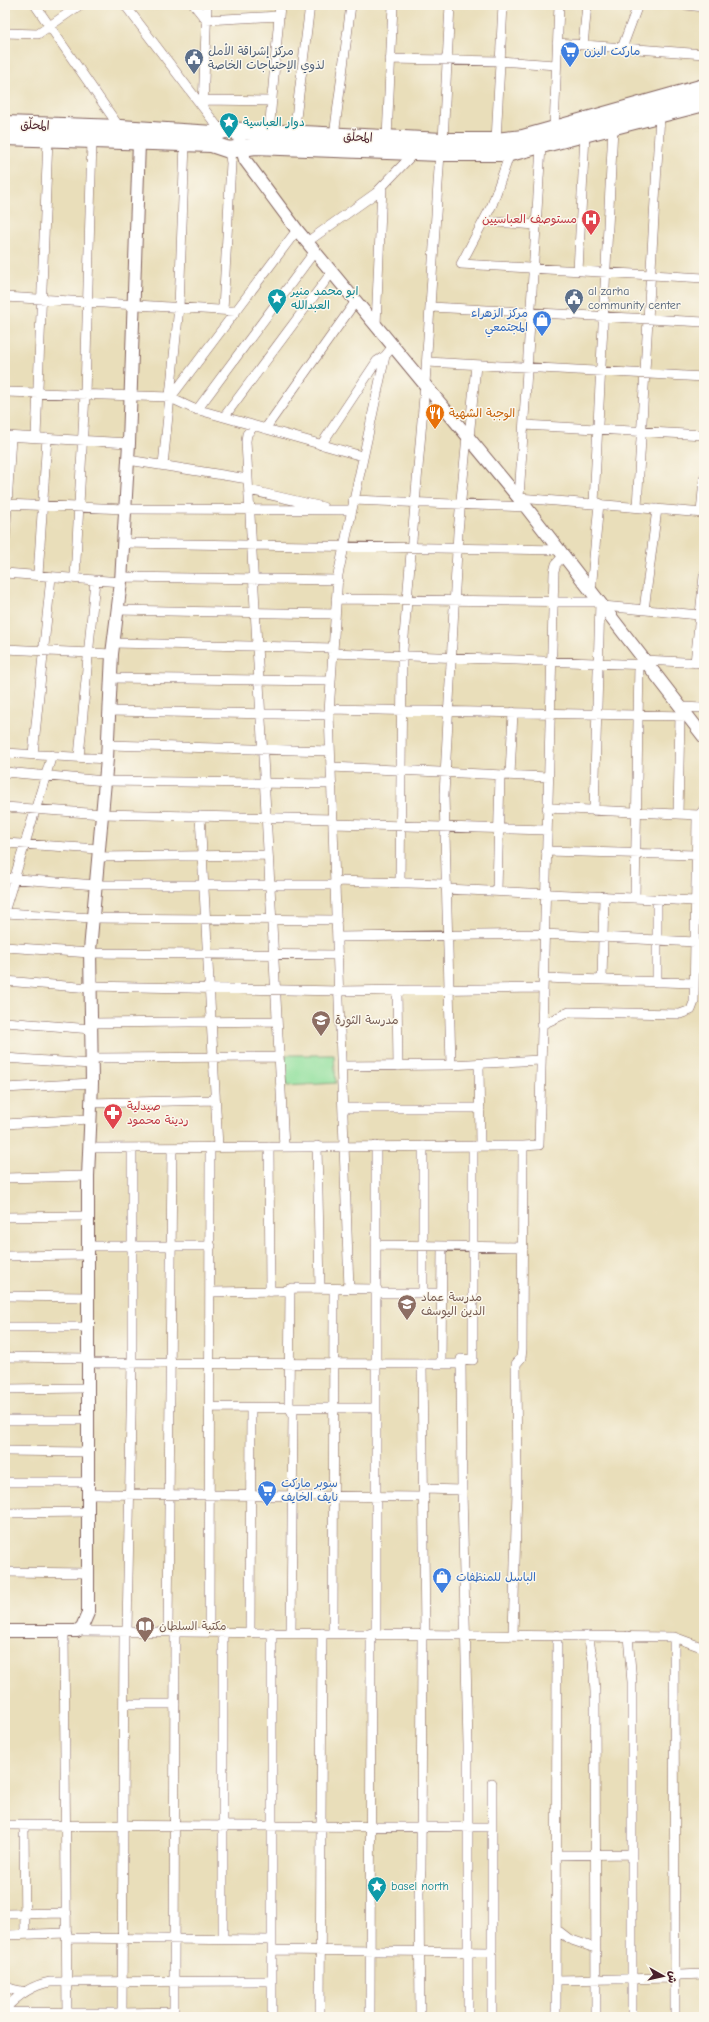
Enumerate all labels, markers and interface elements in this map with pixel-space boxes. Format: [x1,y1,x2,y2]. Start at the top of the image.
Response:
supermarket icon: ماركت اليزن [559,40,581,68]
place label: مركز إشراقة الأمل لذوي الإحتياجات الخاصة [208,43,325,74]
place label: ماركت اليزن [584,44,640,58]
public building icon: مركز إشراقة الأمل لذوي الإحتياجات الخاصة [183,47,205,75]
place icon: دوار العباسية [218,111,240,139]
street label: المحلّق [20,115,50,133]
place label: دوار العباسية [243,115,305,130]
street label: المحلّق [343,127,373,145]
hospital icon: مستوصف العباسيين [580,208,602,236]
place label: مستوصف العباسيين [482,212,577,227]
place label: ابو محمد منير العبدالله [290,284,359,313]
place label: al zarha community center [588,284,681,312]
place icon: ابو محمد منير العبدالله [266,287,288,315]
public building icon: al zarha community center [563,287,585,315]
place label: مركز الزهراء المجتمعي [471,306,528,338]
shop icon: مركز الزهراء المجتمعي [531,309,553,337]
restaurant icon: الوجبة الشهية [424,402,446,430]
place label: الوجبة الشهية [449,406,515,421]
school or university icon: مدرسة الثورة [310,1009,332,1037]
place label: مدرسة الثورة [335,1013,399,1028]
place label: صيدلية ردينة محمود [127,1099,189,1127]
pharmacy icon: صيدلية ردينة محمود [102,1102,124,1130]
place label: مدرسة عماد الدين اليوسف [421,1290,485,1319]
school or university icon: مدرسة عماد الدين اليوسف [396,1293,418,1321]
place label: سوبر ماركت نايف الخايف [281,1476,338,1504]
supermarket icon: سوبر ماركت نايف الخايف [256,1479,278,1507]
shop icon: الباسل للمنظفات [431,1566,453,1594]
place label: الباسل للمنظفات [456,1570,536,1585]
library icon: مكتبة السلطان [134,1615,156,1643]
place label: مكتبة السلطان [159,1619,226,1634]
place icon: basel north [366,1875,388,1903]
place label: basel north [391,1879,449,1893]
north arrow [643,1956,683,1996]
text: ش [665,1970,680,1984]

